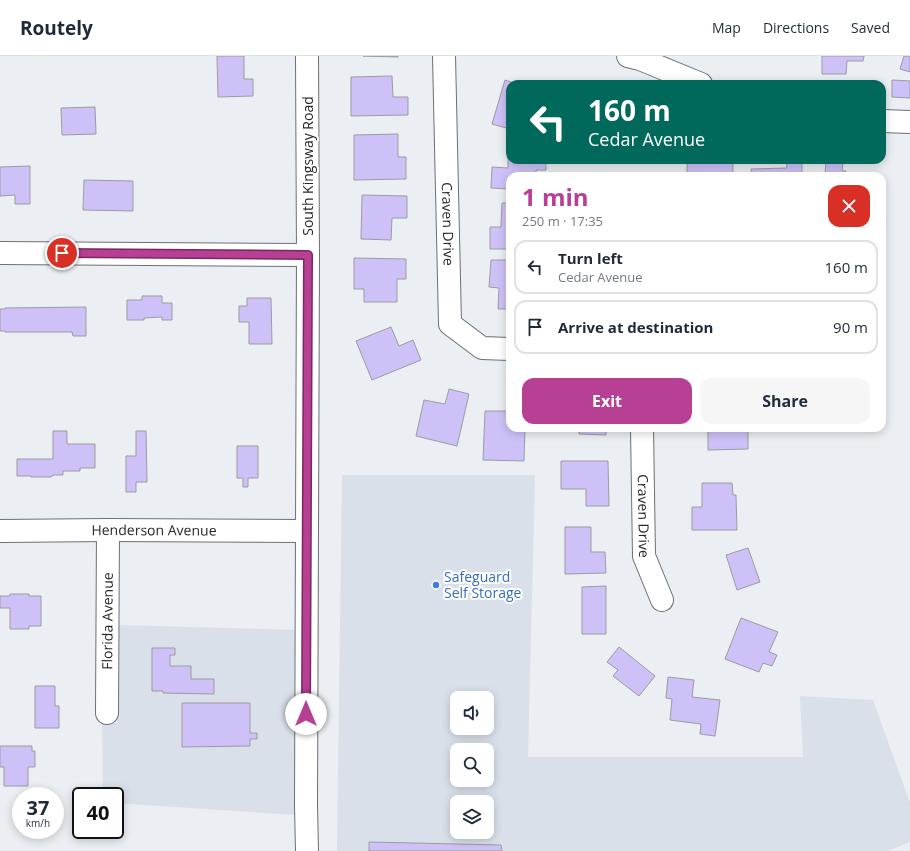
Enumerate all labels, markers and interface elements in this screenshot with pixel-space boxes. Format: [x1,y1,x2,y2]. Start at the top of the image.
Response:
text: Routely [20,15,93,41]
text: Map [712,18,741,37]
text: Directions [763,18,829,37]
text: Saved [851,18,890,37]
text: 160 m [588,91,671,129]
street label: South Kingsway Road [298,96,317,236]
icon: left [522,96,574,148]
text: Cedar Avenue [588,127,705,151]
text: 1 min [522,180,589,213]
street label: Craven Drive [438,182,459,266]
button: close [828,185,870,227]
text: 250 m · 17:35 [522,212,603,230]
pin [45,236,79,270]
icon: arrive [51,242,73,264]
text: Turn left [558,248,623,268]
icon: left [524,256,546,278]
text: 160 m [824,257,868,277]
text: Cedar Avenue [558,268,643,286]
icon: arrive [524,316,546,338]
text: Arrive at destination [558,317,713,337]
text: 90 m [833,317,868,337]
button: Exit [522,378,692,424]
button: Share [700,378,870,424]
street label: Craven Drive [634,474,654,558]
street label: Henderson Avenue [91,520,217,540]
place label: Safeguard Self Storage [444,567,522,602]
street label: Florida Avenue [97,572,117,670]
marker: Safeguard Self Storage [431,580,441,590]
map controls [450,691,494,839]
button: sound [450,691,494,735]
position arrow [285,693,327,735]
button: search [450,743,494,787]
speed limit sign: 40 [72,787,124,839]
text: 37 [27,794,49,821]
button: layers [450,795,494,839]
text: km/h [26,816,50,830]

